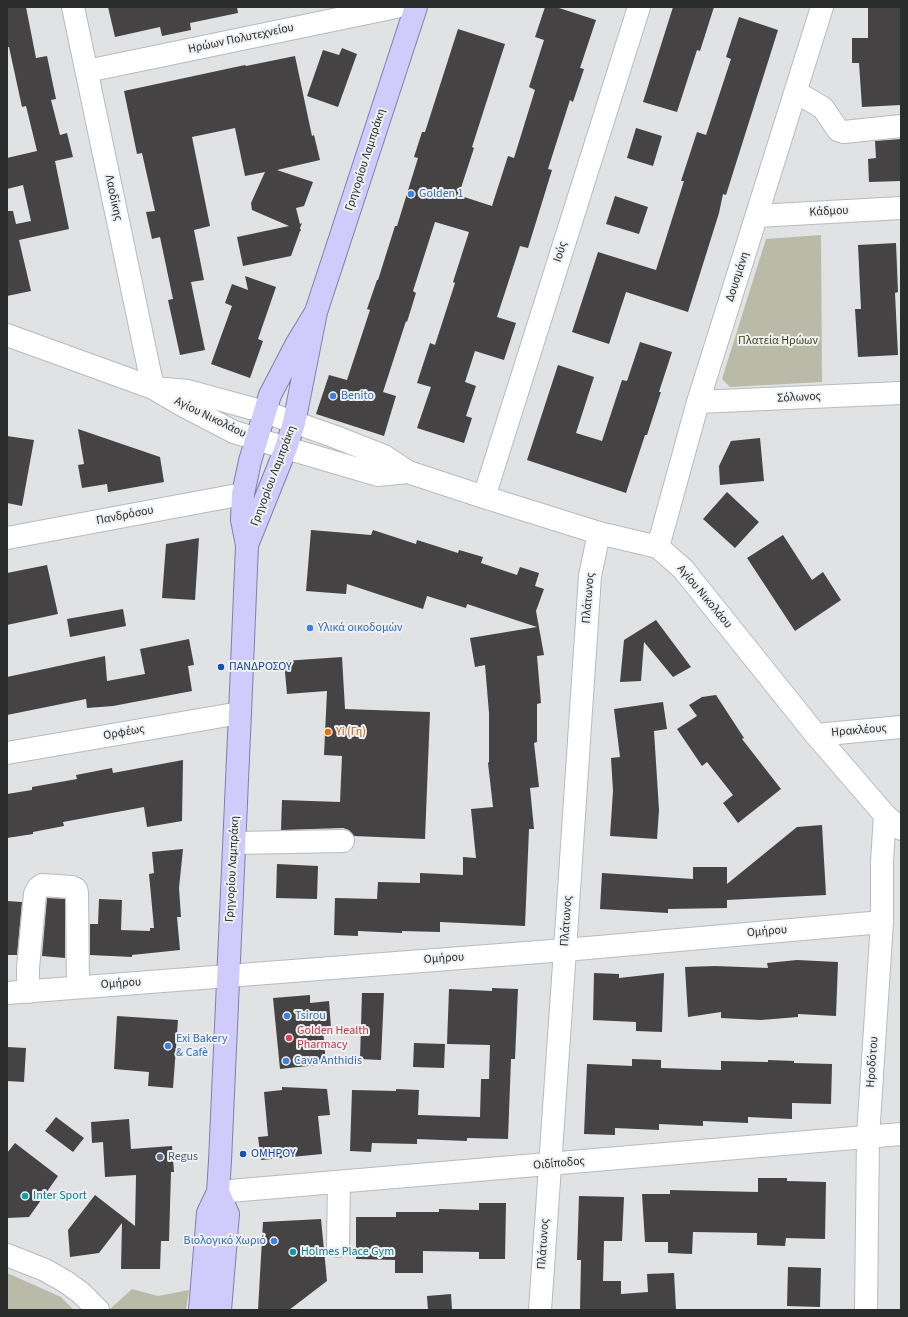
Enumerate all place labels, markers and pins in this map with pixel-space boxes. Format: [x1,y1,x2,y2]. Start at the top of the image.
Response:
place label: Golden 1 [419,187,464,201]
marker: Golden 1 [406,189,416,199]
place label: Benito [341,389,374,403]
marker: Benito [328,391,338,401]
place label: Υλικά οικοδομών [318,621,402,635]
marker: Υλικά οικοδομών [305,623,315,633]
place label: ΠΑΝΔΡΟΣΟΥ [229,660,292,674]
marker: ΠΑΝΔΡΟΣΟΥ [216,662,226,672]
place label: Yi (Γη) [336,725,366,739]
marker: Yi (Γη) [323,727,333,737]
place label: Tsirou [295,1009,326,1023]
marker: Tsirou [282,1011,292,1021]
place label: Golden Health Pharmacy [297,1024,369,1052]
place label: Exi Bakery & Cafè [176,1032,228,1060]
marker: Golden Health Pharmacy [284,1033,294,1043]
marker: Exi Bakery & Cafè [163,1041,173,1051]
place label: Cava Anthidis [294,1054,362,1068]
marker: Cava Anthidis [281,1056,291,1066]
place label: ΟΜΗΡΟΥ [251,1147,296,1161]
marker: ΟΜΗΡΟΥ [238,1149,248,1159]
place label: Regus [168,1150,198,1164]
marker: Regus [155,1152,165,1162]
place label: Inter Sport [33,1189,87,1203]
marker: Inter Sport [20,1191,30,1201]
place label: Βιολογικό Χωριό [184,1234,266,1248]
marker: Βιολογικό Χωριό [269,1236,279,1246]
place label: Holmes Place Gym [301,1245,394,1259]
marker: Holmes Place Gym [288,1247,298,1257]

